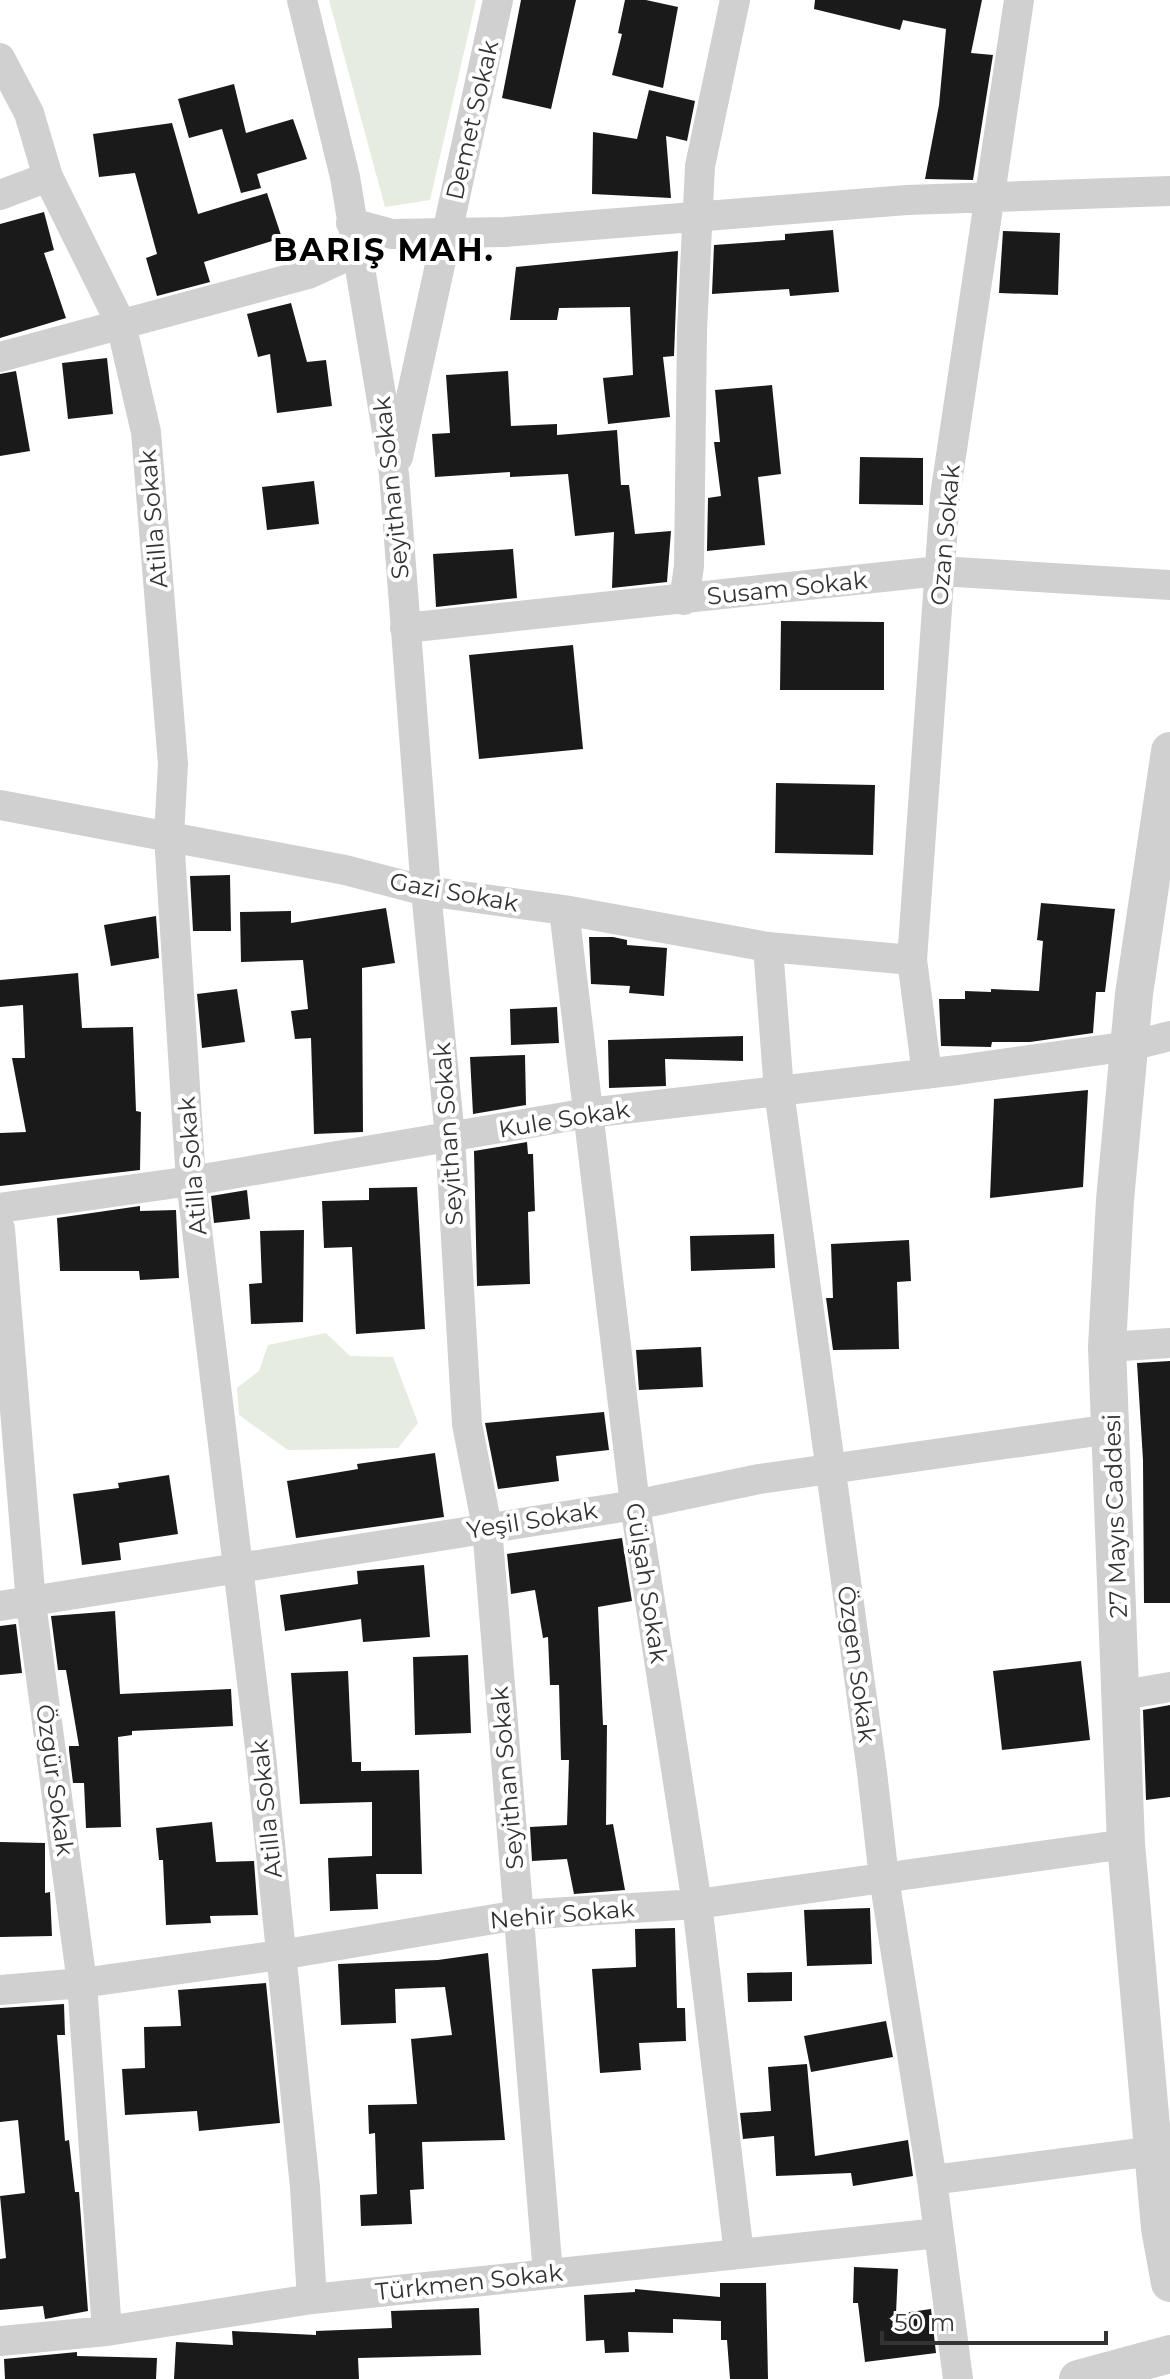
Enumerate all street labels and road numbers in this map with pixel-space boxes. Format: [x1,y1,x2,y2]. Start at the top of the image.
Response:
street label: Demet Sokak [440,37,505,203]
street label: Seyithan Sokak [367,395,415,581]
street label: Atilla Sokak [132,448,174,590]
street label: Ozan Sokak [924,463,966,607]
street label: Susam Sokak [705,565,869,611]
street label: Gazi Sokak [387,866,521,918]
street label: Seyithan Sokak [427,1041,469,1227]
street label: Kule Sokak [496,1094,632,1144]
street label: Atilla Sokak [171,1095,213,1237]
street label: 27 Mayıs Caddesi [1097,1413,1133,1619]
street label: Yeşil Sokak [465,1495,600,1545]
street label: Gülşah Sokak [620,1501,674,1666]
street label: Özgen Sokak [832,1584,882,1745]
street label: Seyithan Sokak [485,1685,529,1871]
street label: Özgür Sokak [30,1702,80,1858]
street label: Atilla Sokak [244,1738,288,1880]
street label: Nehir Sokak [488,1893,636,1935]
street label: Türkmen Sokak [374,2258,565,2306]

